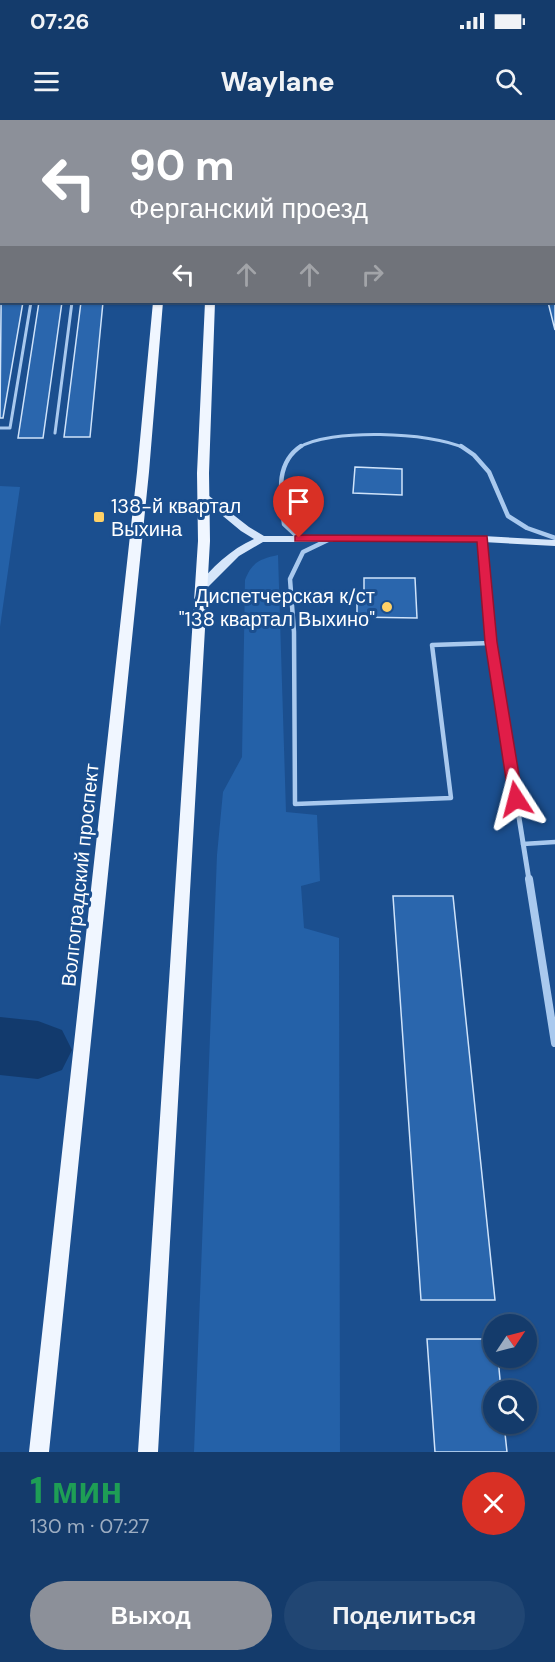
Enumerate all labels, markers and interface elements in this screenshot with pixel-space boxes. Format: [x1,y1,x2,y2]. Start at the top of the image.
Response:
text: 07:26 [30,7,89,36]
text: Waylane [220,64,335,99]
icon: menu [30,65,63,98]
icon: search [492,65,525,98]
text: 90 m [129,138,235,193]
icon: left [30,144,108,222]
text: Ферганский проезд [129,191,368,226]
icon: left [167,258,200,291]
icon: ahead [230,258,263,291]
icon: ahead [293,258,326,291]
icon: right [356,258,389,291]
pin [273,476,324,538]
icon: arrive [282,485,315,518]
place label: 138-й квартал Выхина [111,493,241,542]
marker: 138-й квартал Выхина [92,510,106,524]
place label: Диспетчерская к/ст "138 квартал Выхино" [179,583,375,632]
marker: Диспетчерская к/ст "138 квартал Выхино" [380,600,394,614]
street label: Волгоградский проспект [55,762,105,988]
position arrow [484,767,548,831]
north arrow [483,1314,537,1368]
map controls [483,1314,537,1434]
button: search [483,1380,537,1434]
text: 1 мин [30,1467,122,1514]
button: close [462,1472,525,1535]
text: 130 m · 07:27 [30,1513,149,1539]
button: Выход [30,1581,272,1650]
button: Поделиться [284,1581,525,1650]

